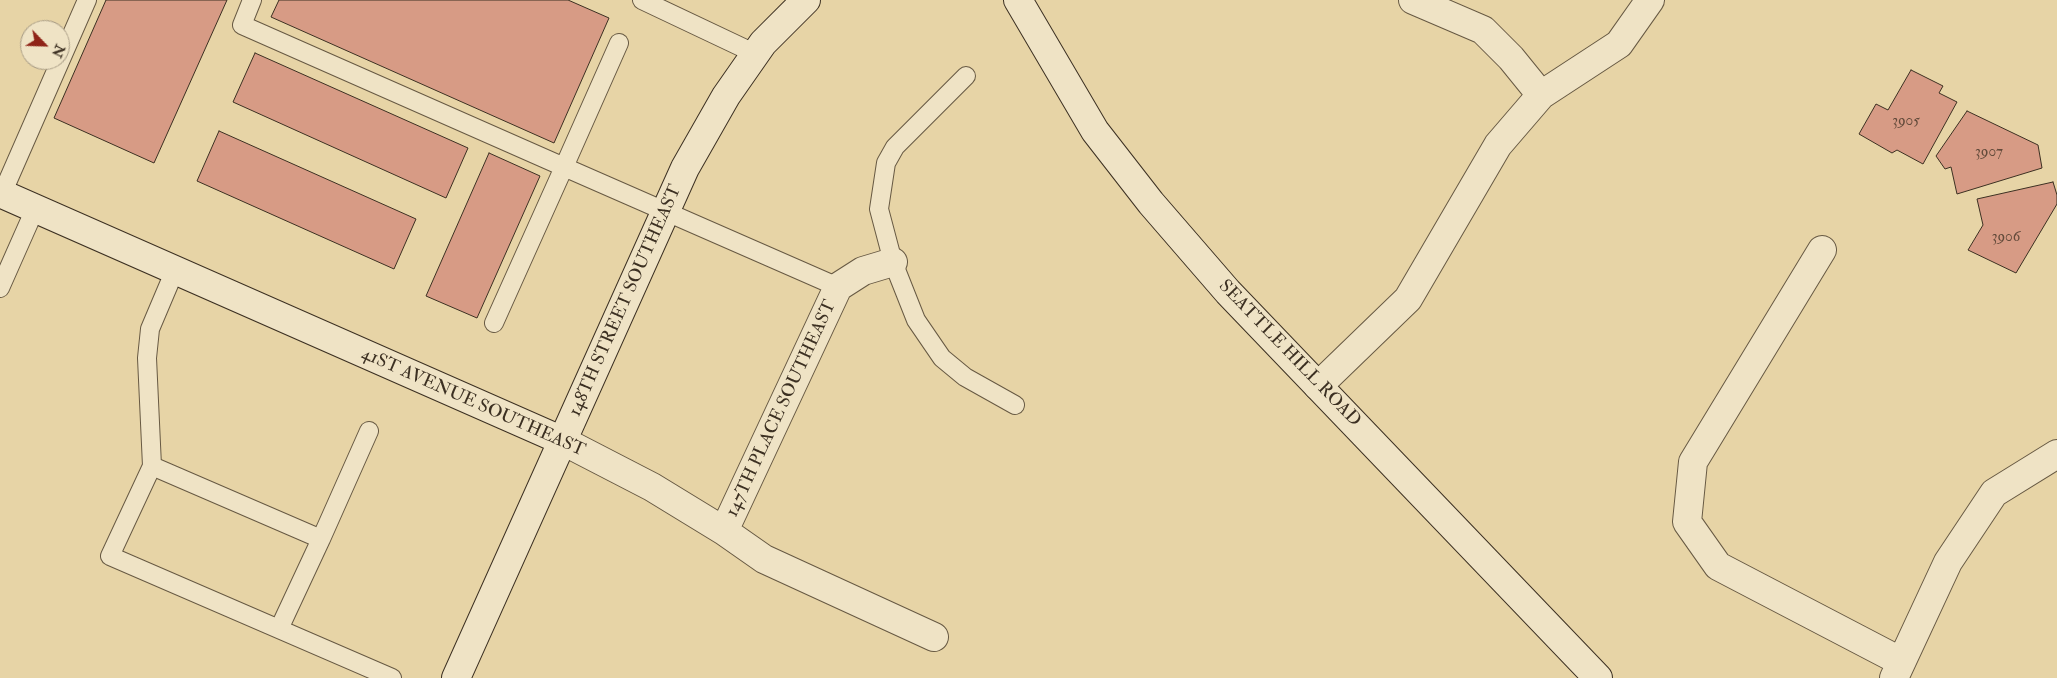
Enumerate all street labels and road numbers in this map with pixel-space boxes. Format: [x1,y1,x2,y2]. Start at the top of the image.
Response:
street label: 148TH STREET SOUTHEAST [565,182,687,420]
street label: SEATTLE HILL ROAD [1213,276,1365,432]
street label: 147TH PLACE SOUTHEAST [722,297,842,521]
street label: 41ST AVENUE SOUTHEAST [358,344,588,462]

